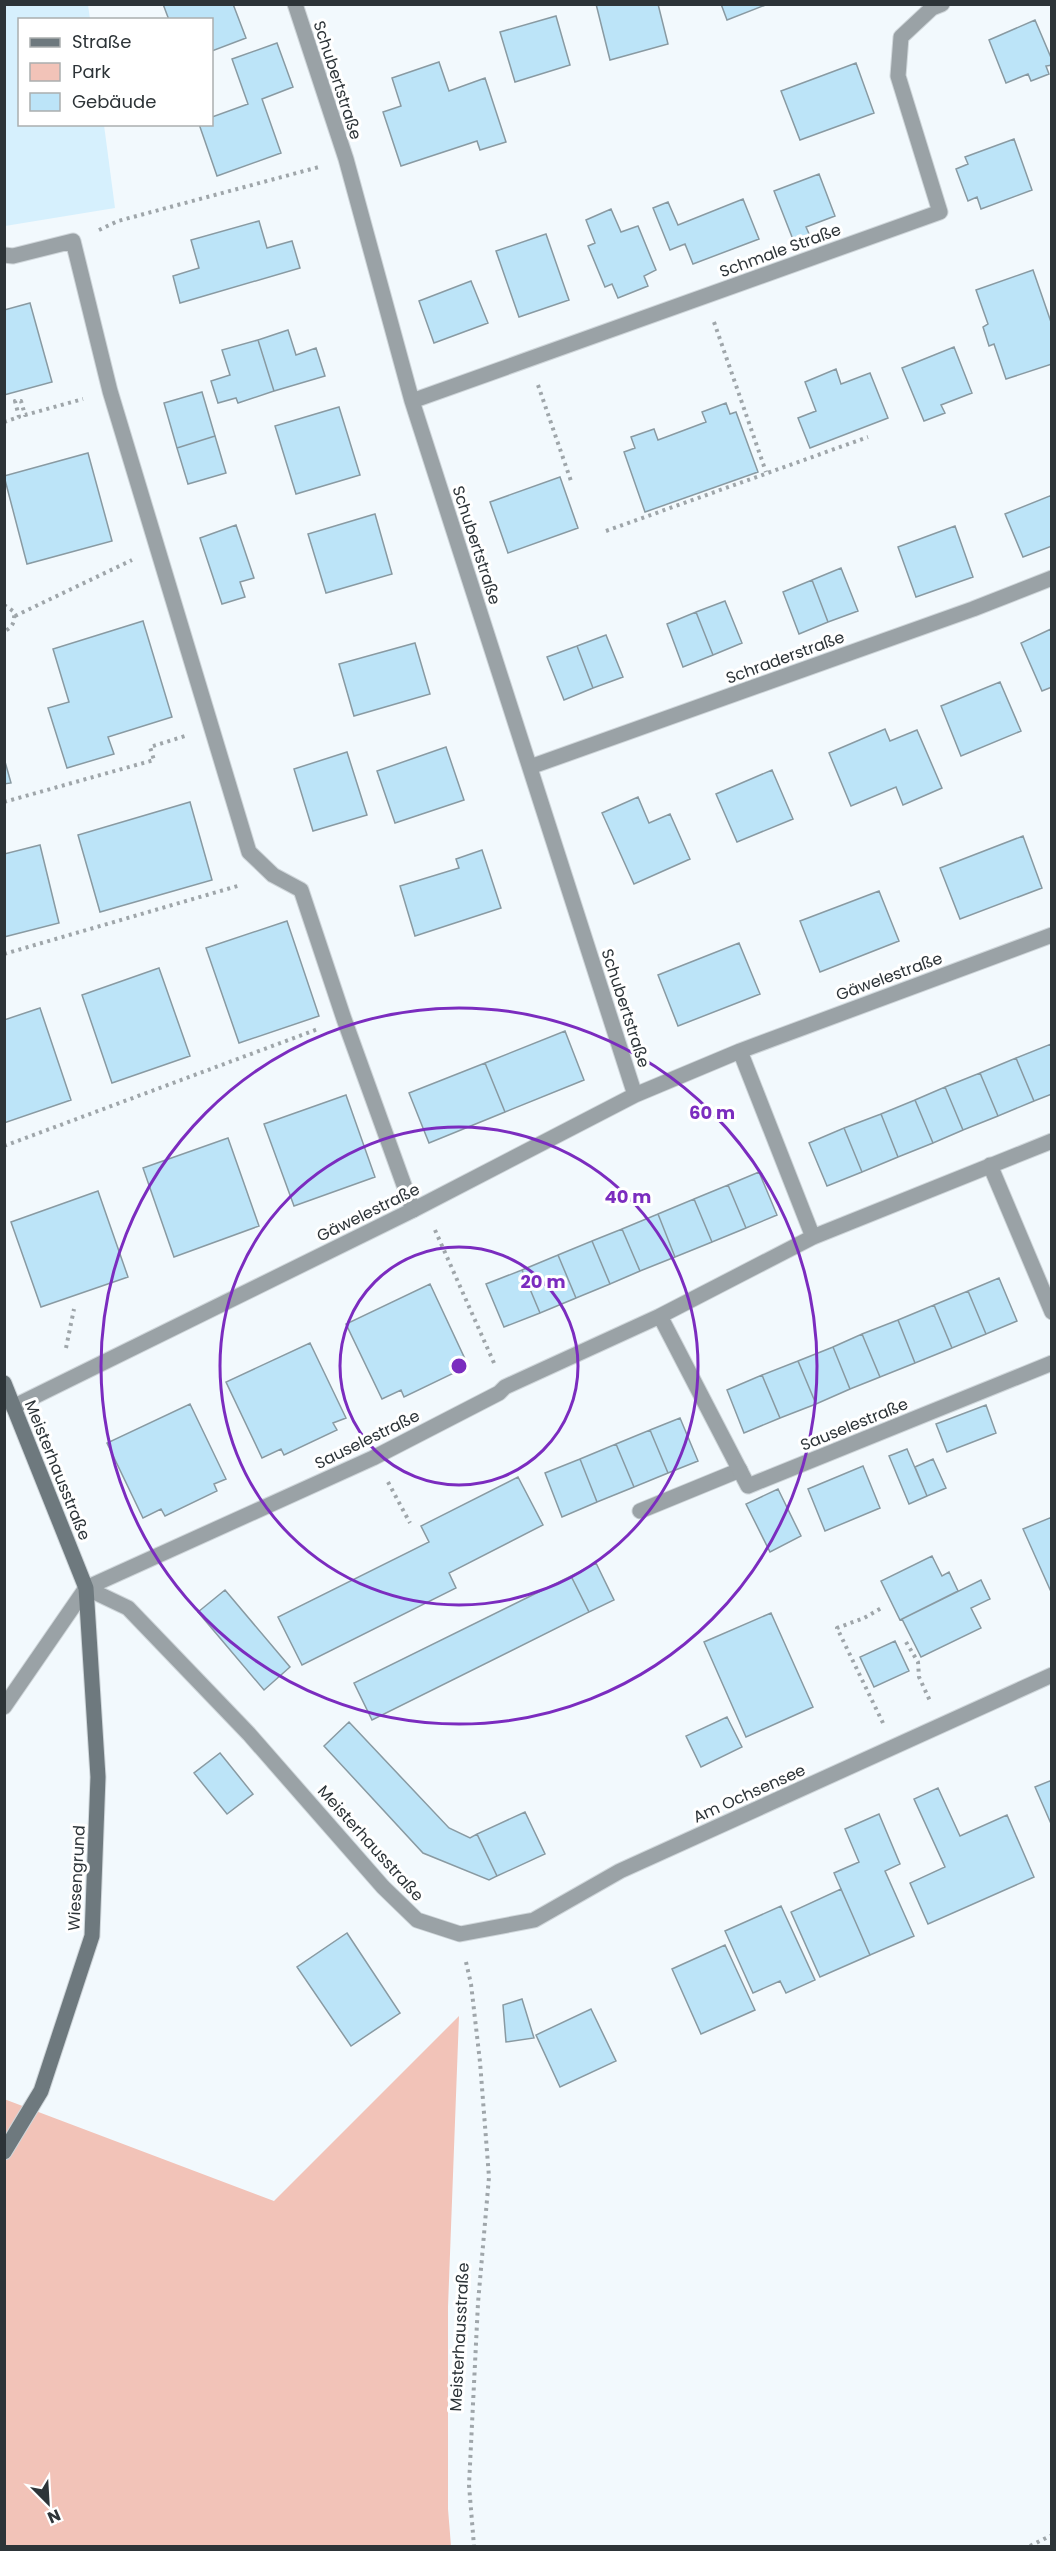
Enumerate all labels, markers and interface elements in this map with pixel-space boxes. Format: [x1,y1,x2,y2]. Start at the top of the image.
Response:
legend [18,18,213,126]
street label: Schubertstraße [307,18,368,143]
text: Straße [72,29,131,54]
text: Park [72,59,111,84]
text: Gebäude [72,89,156,114]
street label: Schmale Straße [716,218,844,283]
street label: Schubertstraße [446,483,507,608]
street label: Schraderstraße [723,625,848,690]
street label: Schubertstraße [595,946,656,1071]
street label: Gäwelestraße [833,946,946,1006]
text: 60 m [689,1100,735,1125]
street label: Gäwelestraße [313,1178,424,1247]
text: 40 m [605,1184,651,1209]
text: 20 m [521,1269,565,1294]
centre of rings [449,1356,469,1376]
street label: Sauselestraße [797,1392,912,1457]
street label: Meisterhausstraße [19,1397,96,1544]
street label: Sauselestraße [311,1404,424,1475]
street label: Am Ochsensee [689,1758,809,1829]
street label: Meisterhausstraße [312,1780,429,1906]
street label: Wiesengrund [62,1824,91,1932]
street label: Meisterhausstraße [444,2262,475,2412]
north arrow [18,2473,78,2533]
text: N [44,2503,64,2529]

